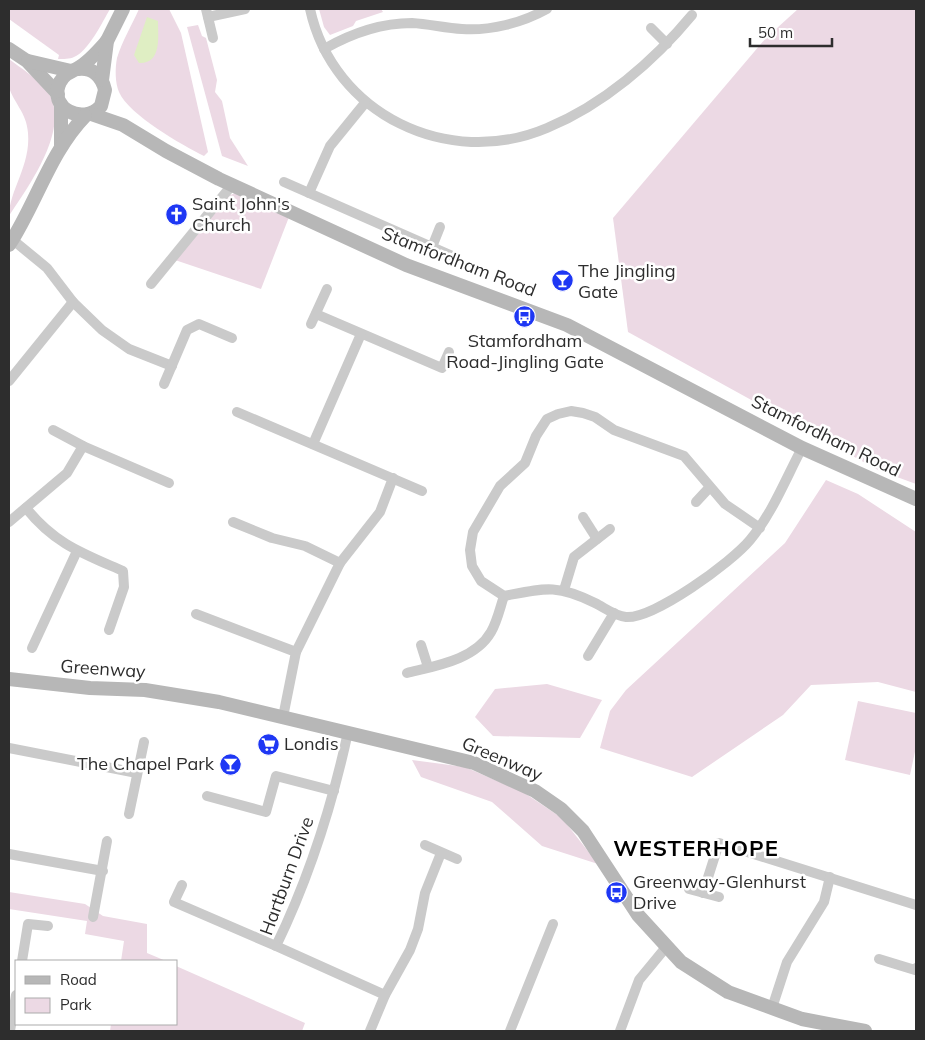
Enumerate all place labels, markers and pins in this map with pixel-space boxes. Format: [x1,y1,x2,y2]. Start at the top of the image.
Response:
place label: Saint John's Church [192,192,290,236]
church icon: Saint John's Church [164,202,188,226]
place label: The Jingling Gate [578,259,676,303]
bar icon: The Jingling Gate [550,269,574,293]
bus stop icon: Stamfordham Road-Jingling Gate [513,304,537,328]
place label: Stamfordham Road-Jingling Gate [446,329,604,373]
supermarket icon: Londis [256,732,280,756]
place label: Londis [284,732,339,755]
place label: The Chapel Park [77,752,215,775]
bar icon: The Chapel Park [218,752,242,776]
place label: Greenway-Glenhurst Drive [633,870,806,914]
bus stop icon: Greenway-Glenhurst Drive [605,880,629,904]

